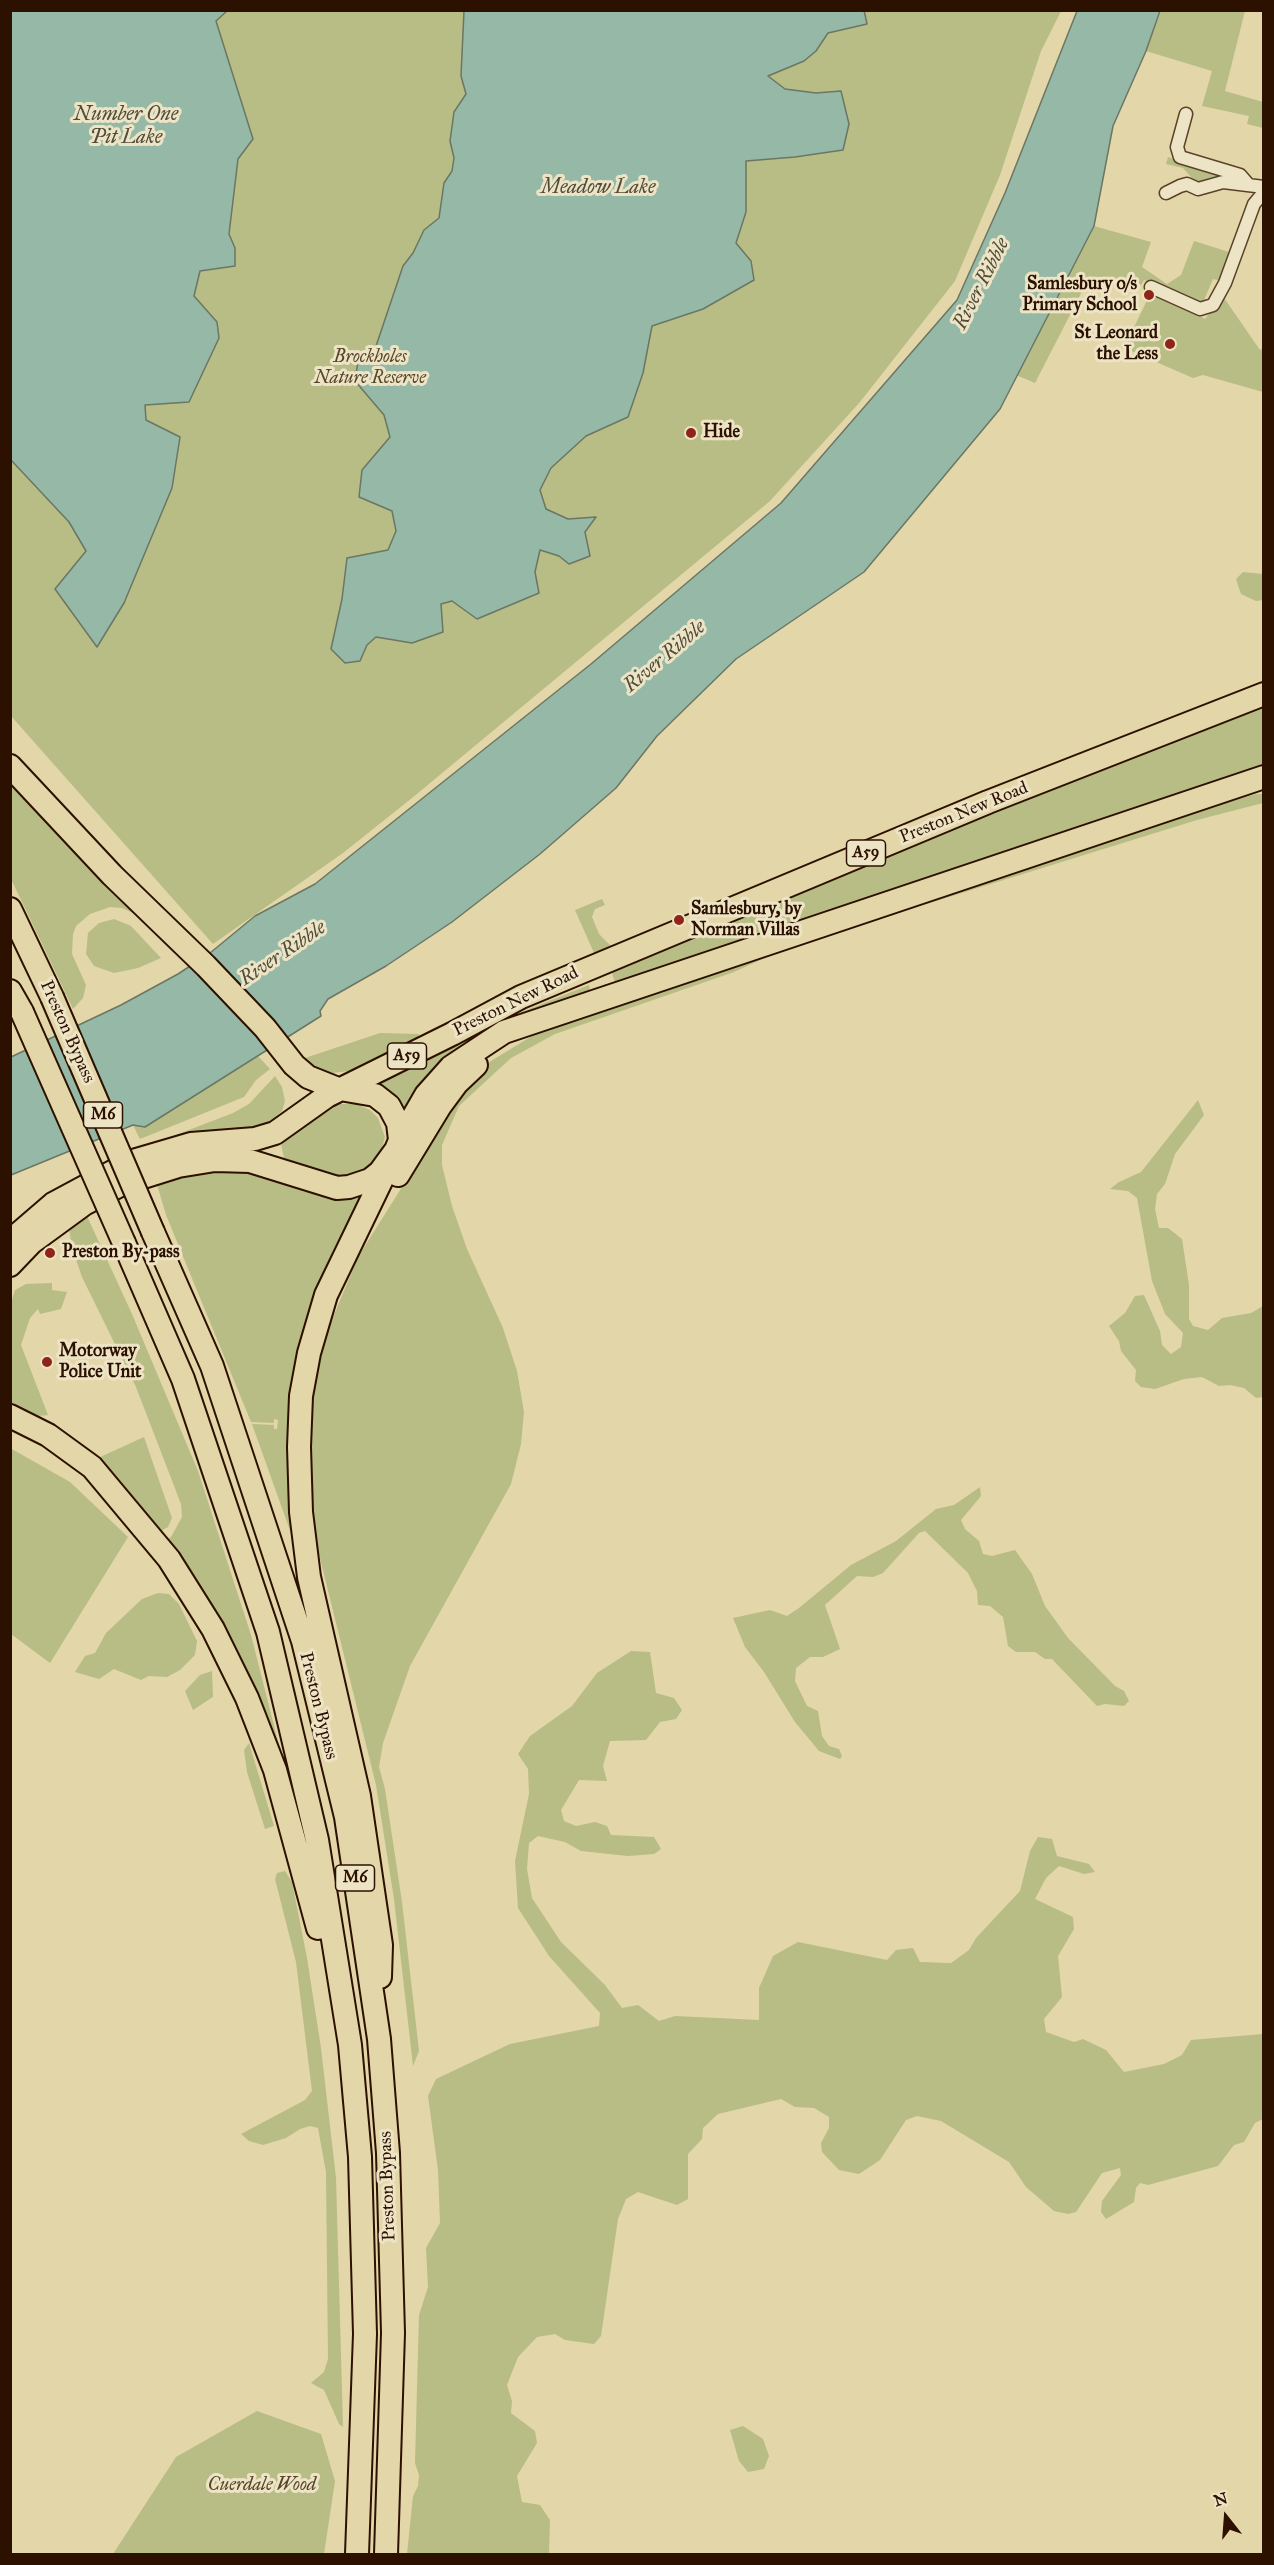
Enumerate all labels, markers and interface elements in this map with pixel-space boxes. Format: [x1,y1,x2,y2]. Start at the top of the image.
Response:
water label: Number One Pit Lake [74,103,178,150]
water label: Meadow Lake [541,176,655,200]
water label: River Ribble [949,234,1015,334]
place label: Samlesbury o/s Primary School [1022,274,1137,316]
marker: Samlesbury o/s Primary School [1142,288,1156,302]
place label: St Leonard the Less [1074,323,1158,366]
marker: St Leonard the Less [1163,337,1177,351]
park label: Brockholes Nature Reserve [314,347,426,389]
place label: Hide [703,422,740,444]
marker: Hide [684,426,698,440]
water label: River Ribble [619,616,711,698]
street label: Preston New Road [897,777,1031,849]
road number: A59 [846,840,886,866]
place label: Samlesbury, by Norman Villas [691,899,801,942]
marker: Samlesbury, by Norman Villas [672,913,686,927]
water label: River Ribble [235,916,331,992]
street label: Preston New Road [450,962,582,1042]
street label: Preston Bypass [35,977,99,1087]
road number: A59 [388,1043,426,1069]
road number: M6 [84,1102,122,1128]
place label: Preston By-pass [62,1242,179,1264]
marker: Preston By-pass [43,1246,57,1260]
place label: Motorway Police Unit [59,1341,141,1384]
marker: Motorway Police Unit [40,1355,54,1369]
street label: Preston Bypass [294,1650,342,1762]
road number: M6 [336,1865,374,1891]
street label: Preston Bypass [375,2131,401,2241]
park label: Cuerdale Wood [208,2475,316,2497]
north arrow [1196,2487,1256,2547]
text: N [1211,2488,1230,2510]

